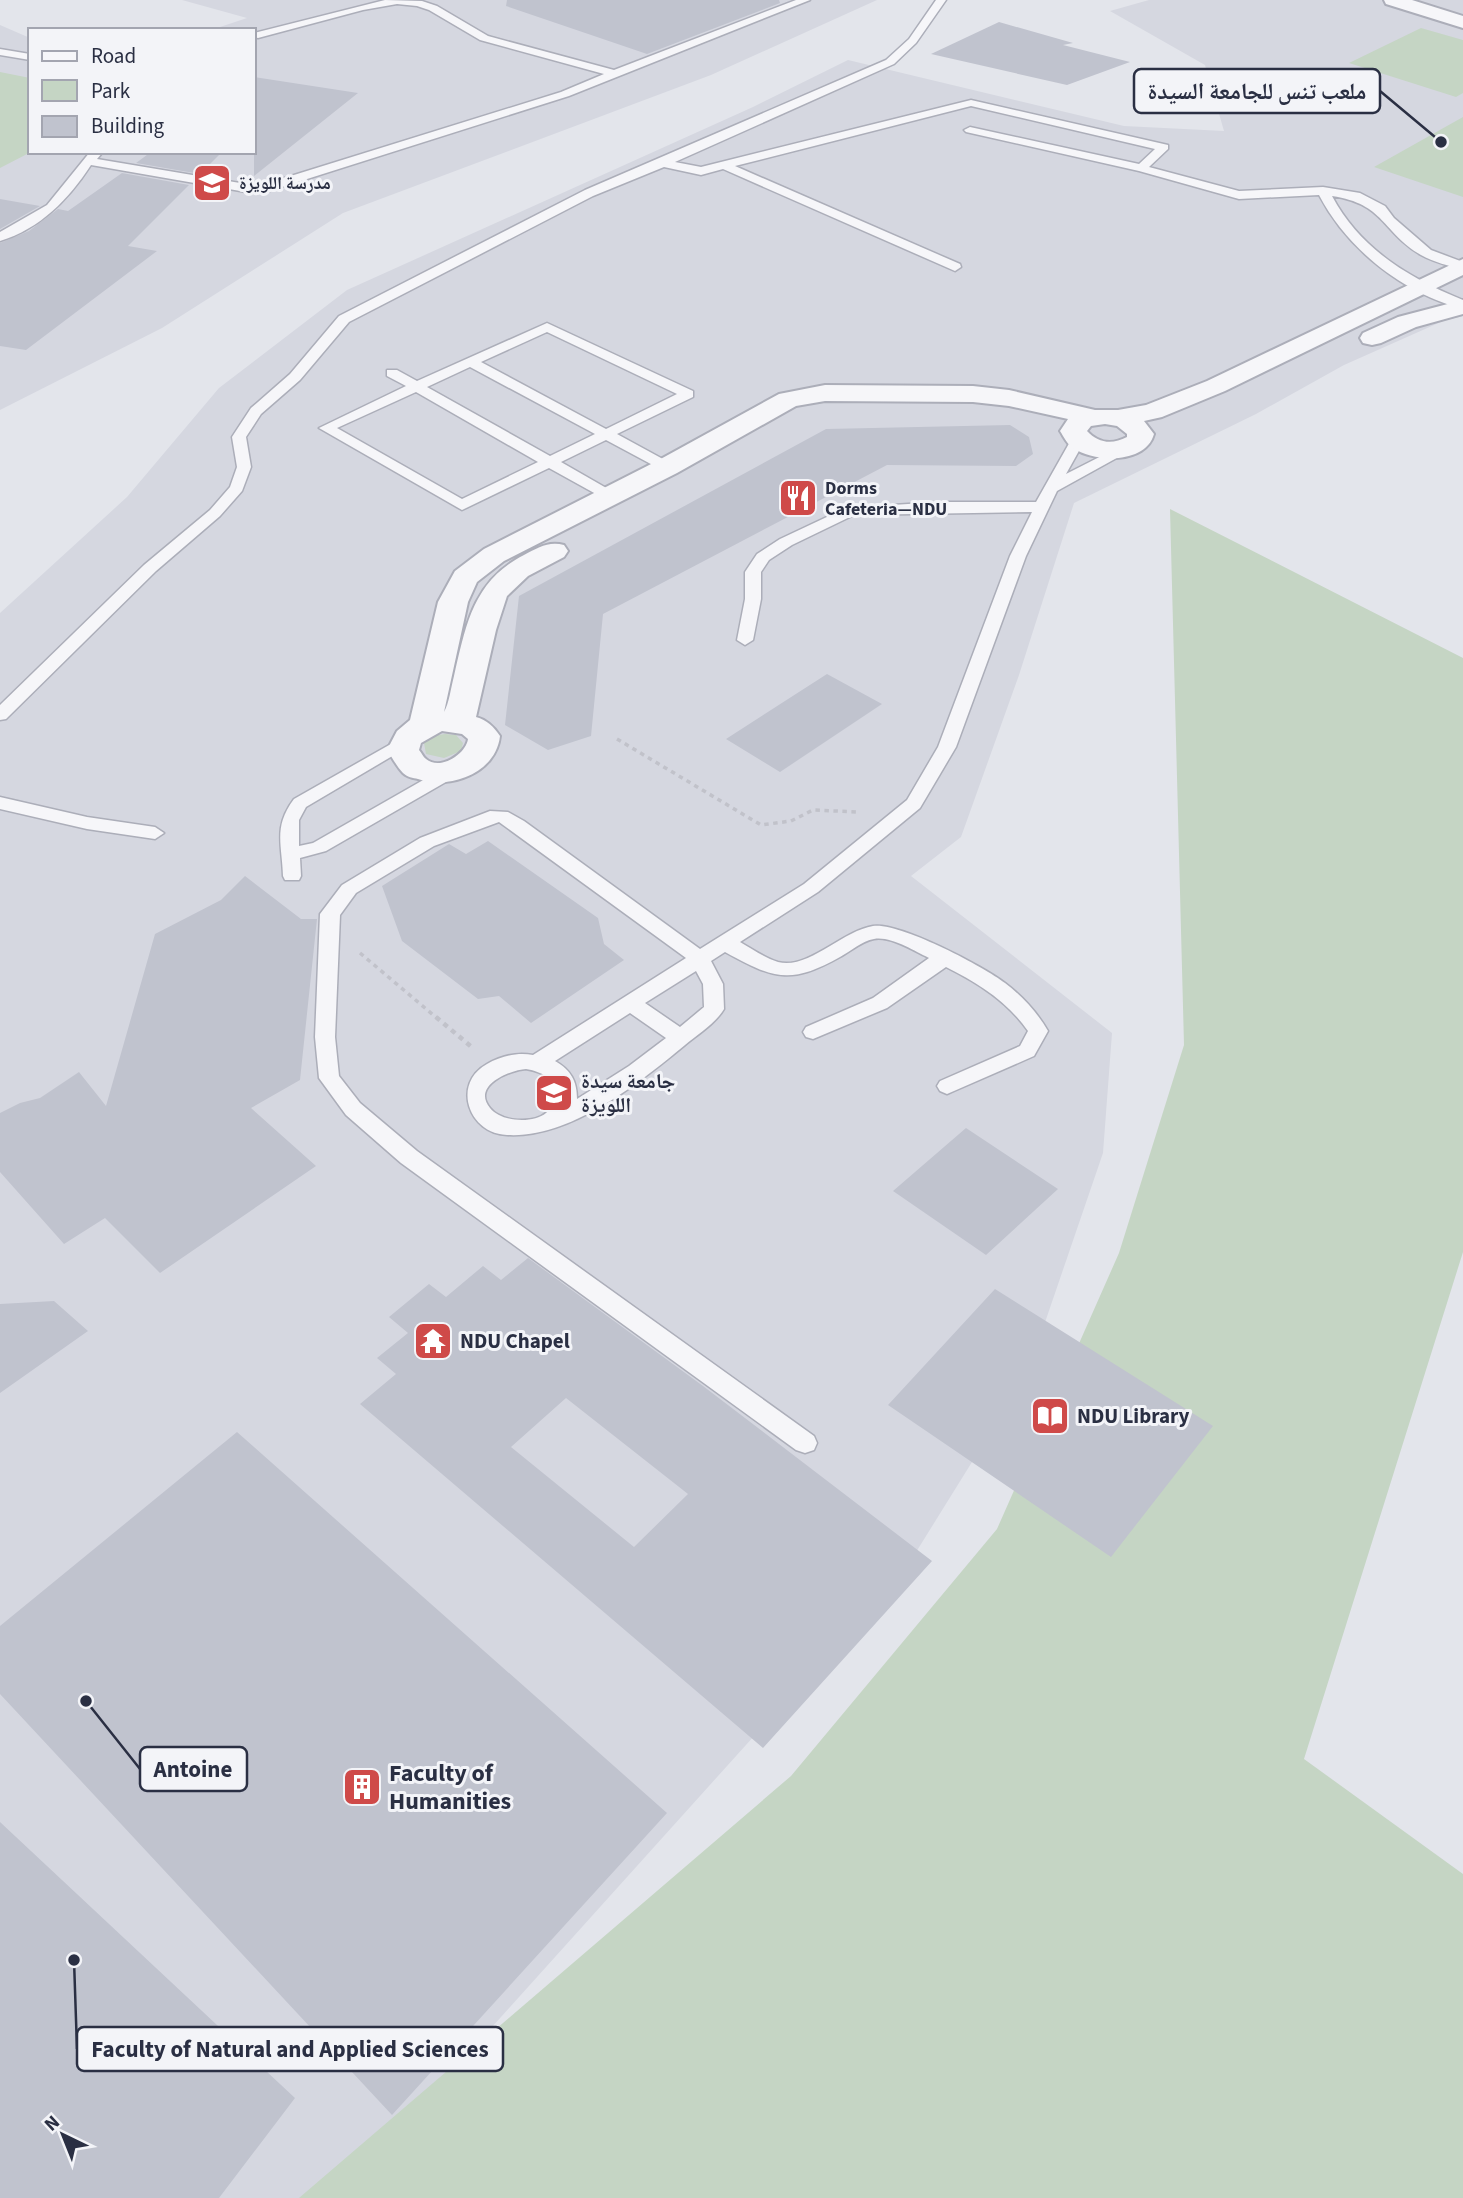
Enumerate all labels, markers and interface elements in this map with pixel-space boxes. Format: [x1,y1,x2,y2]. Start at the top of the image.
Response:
legend [28,28,256,154]
text: Road [91,41,136,71]
callout: ملعب تنس للجامعة السيدة [1134,69,1380,113]
text: ملعب تنس للجامعة السيدة [1148,75,1366,108]
text: Park [91,76,131,106]
text: Building [91,111,165,141]
school or university icon: مدرسة اللويزة [191,162,233,204]
place label: مدرسة اللويزة [239,171,331,196]
place label: Dorms Cafeteria—NDU [825,476,947,522]
restaurant icon: Dorms Cafeteria—NDU [777,477,819,519]
place label: جامعة سيدة اللويزة [581,1066,675,1120]
school or university icon: جامعة سيدة اللويزة [533,1072,575,1114]
temple icon: NDU Chapel [412,1320,454,1362]
place label: NDU Chapel [460,1326,570,1356]
library icon: NDU Library [1029,1395,1071,1437]
place label: NDU Library [1077,1401,1190,1431]
callout: Antoine [140,1747,247,1791]
text: Antoine [153,1753,233,1786]
place label: Faculty of Humanities [389,1756,511,1819]
building icon: Faculty of Humanities [341,1766,383,1808]
callout: Faculty of Natural and Applied Sciences [77,2027,503,2071]
text: Faculty of Natural and Applied Sciences [91,2033,489,2066]
north arrow [28,2100,98,2170]
text: N [39,2109,66,2138]

